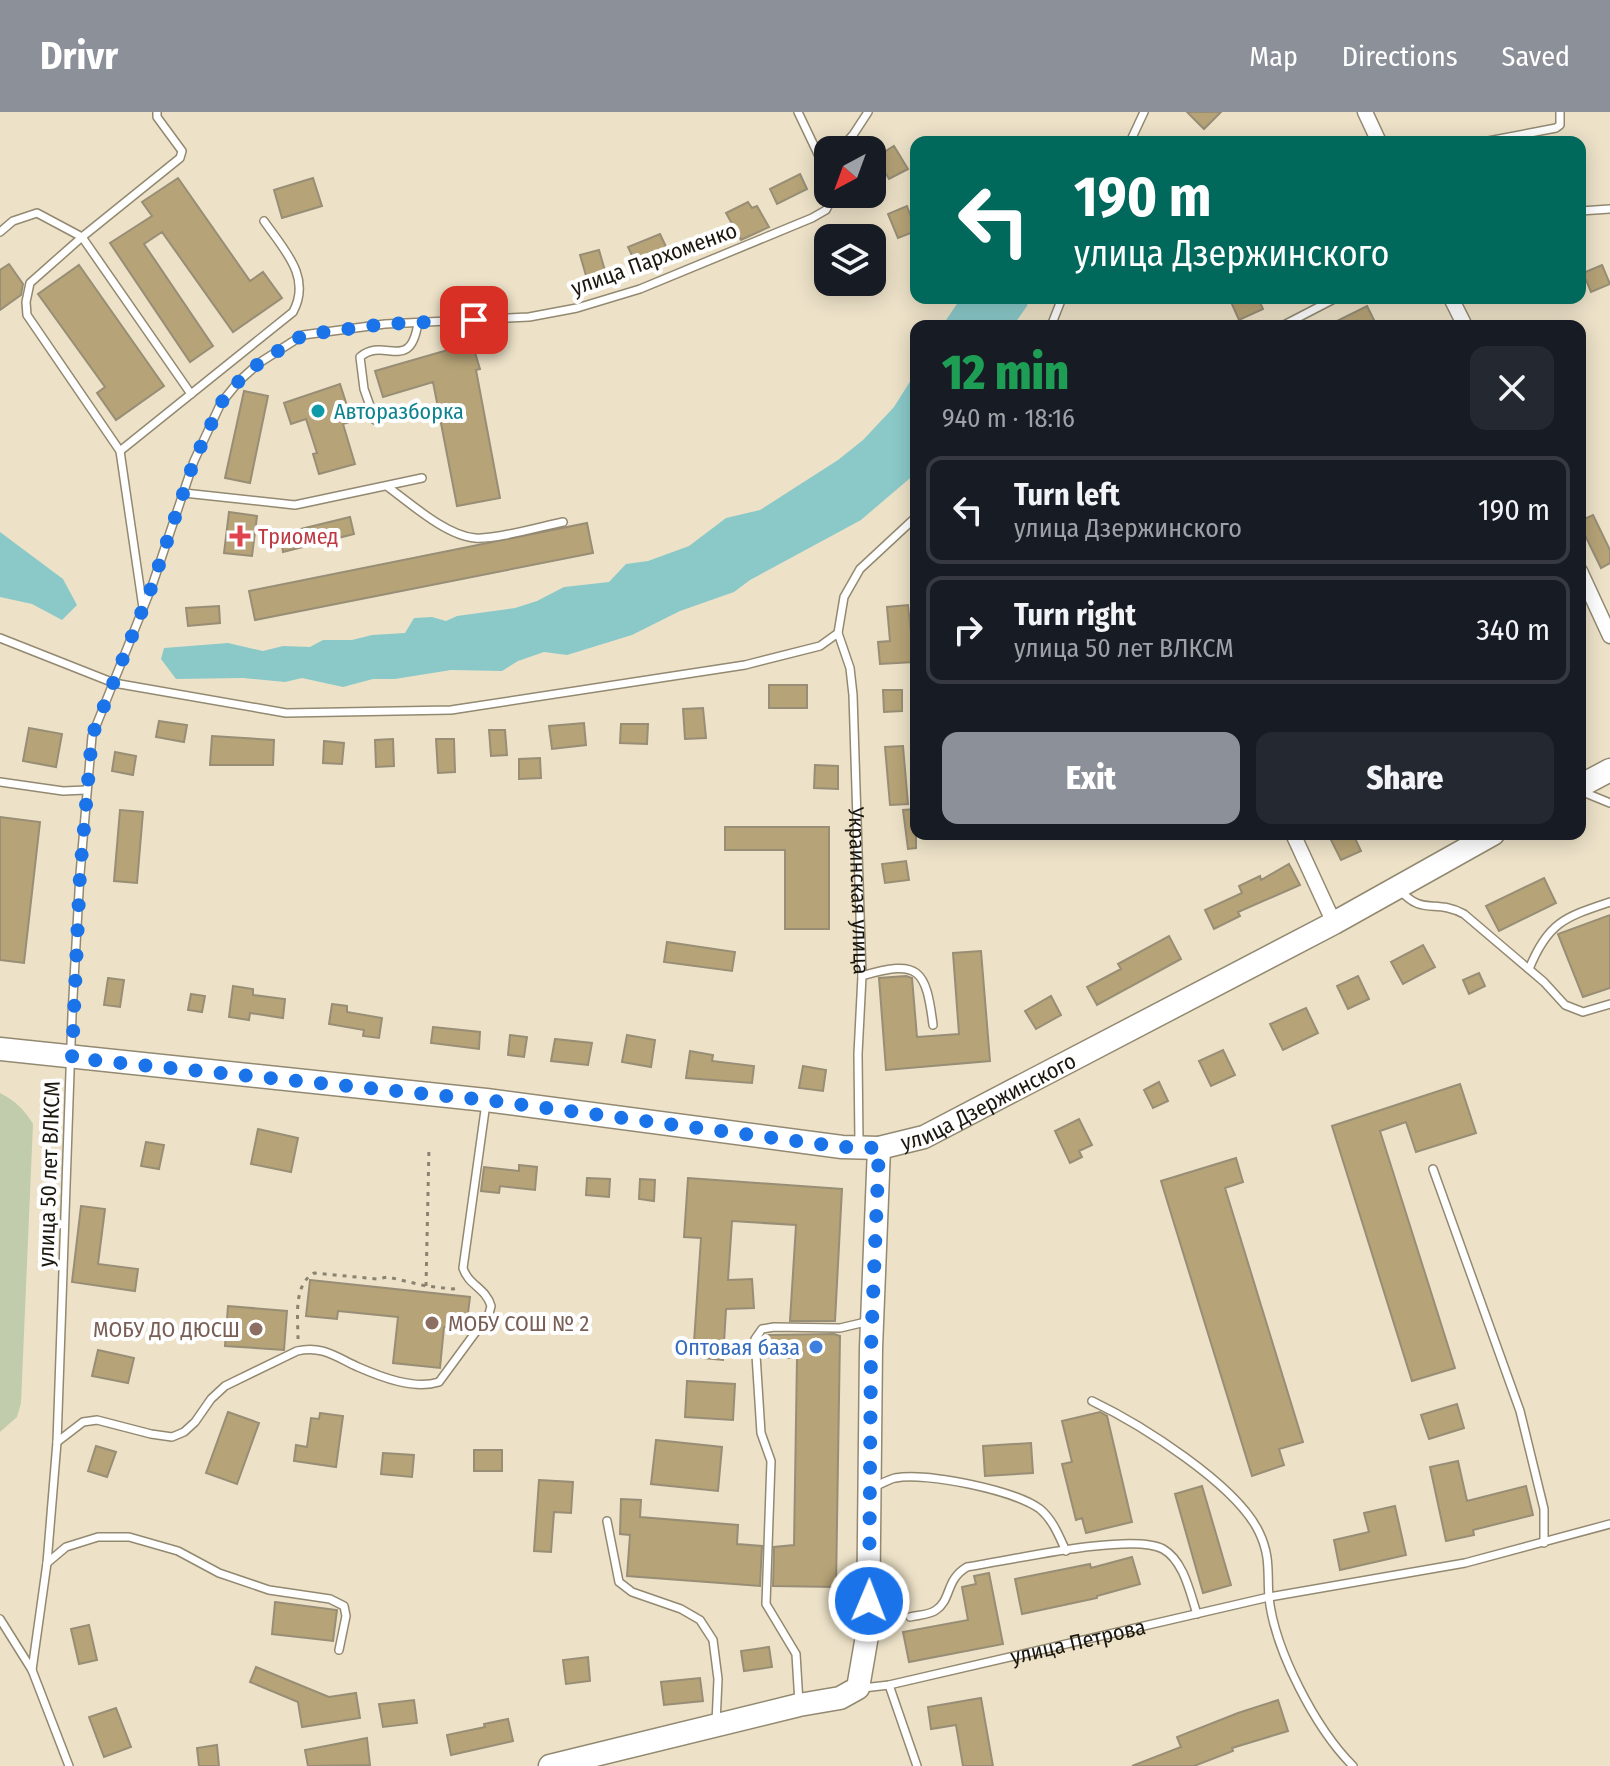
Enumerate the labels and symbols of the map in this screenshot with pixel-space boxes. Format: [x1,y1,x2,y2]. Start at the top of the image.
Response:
north arrow [814,136,886,208]
street label: улица Пархоменко [567,216,741,302]
pin [440,286,508,354]
place label: Авторазборка [334,398,464,425]
marker: Авторазборка [309,402,327,420]
place label: Триомед [258,523,338,550]
marker: Триомед [229,525,251,547]
street label: Украинская улица [843,806,875,975]
street label: улица Дзержинского [898,1047,1080,1156]
street label: улица 50 лет ВЛКСМ [32,1081,66,1267]
place label: МОБУ СОШ № 2 [448,1310,589,1337]
marker: МОБУ СОШ № 2 [423,1314,441,1332]
place label: МОБУ ДО ДЮСШ [93,1316,240,1343]
marker: МОБУ ДО ДЮСШ [247,1320,265,1338]
place label: Оптовая база [675,1334,800,1361]
marker: Оптовая база [807,1338,825,1356]
position arrow [827,1559,911,1643]
street label: улица Петрова [1008,1613,1148,1670]

